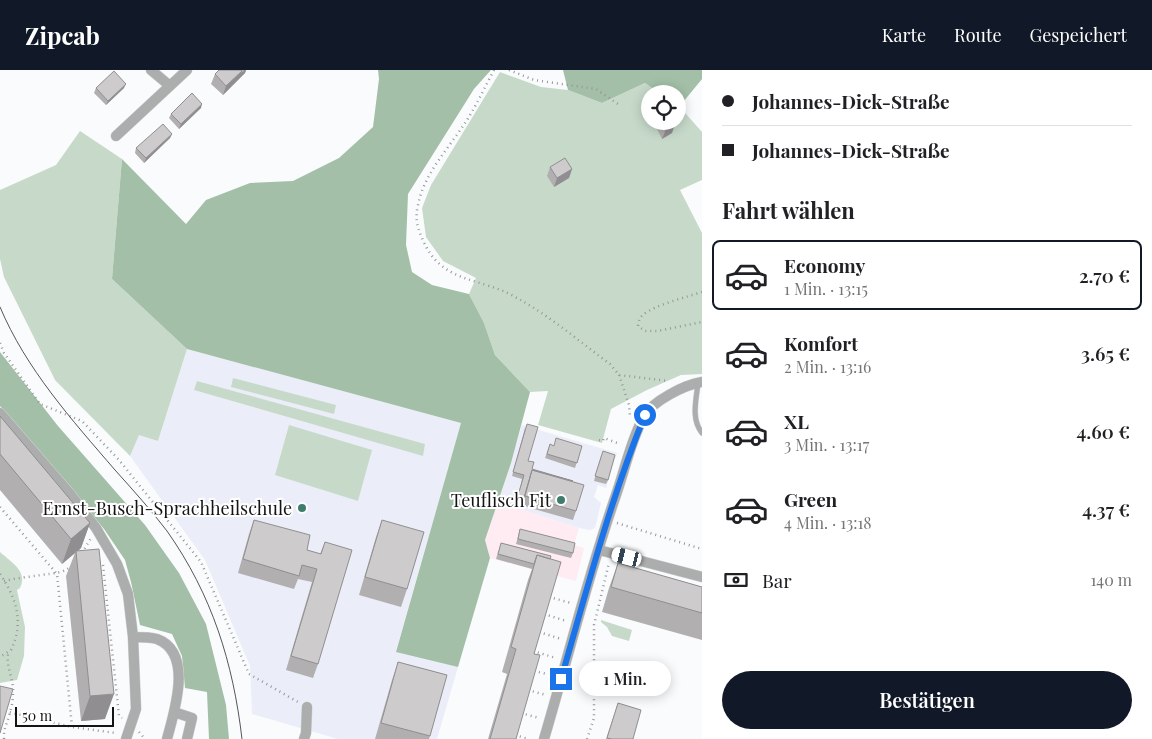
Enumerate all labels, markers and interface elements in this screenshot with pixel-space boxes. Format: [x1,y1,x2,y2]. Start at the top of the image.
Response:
text: Zipcab [25,19,100,51]
text: Karte [882,23,926,47]
text: Route [954,23,1002,47]
text: Gespeichert [1030,23,1127,47]
map controls [641,85,686,130]
button: locate [641,85,686,130]
text: Johannes-Dick-Straße [752,88,950,114]
text: Johannes-Dick-Straße [752,137,950,163]
text: Fahrt wählen [722,195,855,225]
text: Economy [784,252,865,278]
icon: car [724,253,769,298]
text: 2.70 € [1079,262,1130,288]
text: 1 Min. · 13:15 [784,278,868,299]
text: Komfort [784,330,858,356]
icon: car [724,331,769,376]
text: 3.65 € [1081,340,1130,366]
text: 2 Min. · 13:16 [784,356,871,377]
route start [634,404,656,426]
text: XL [784,408,809,434]
icon: car [724,409,769,454]
text: 4.60 € [1076,418,1130,444]
text: 3 Min. · 13:17 [784,434,869,455]
text: Green [784,486,837,512]
icon: car [724,487,769,532]
place label: Teuflisch Fit [451,488,552,512]
marker: Teuflisch Fit [555,494,567,506]
place label: Ernst-Busch-Sprachheilschule [43,496,292,520]
text: 4.37 € [1082,496,1130,522]
marker: Ernst-Busch-Sprachheilschule [296,502,308,514]
text: 4 Min. · 13:18 [784,512,872,533]
car [610,546,643,568]
icon: cash [722,566,750,594]
text: Bar [762,567,792,593]
text: 140 m [1090,569,1132,590]
callout: 1 Min. [578,662,671,696]
route end [550,668,572,690]
text: 1 Min. [603,668,647,689]
button: Bestätigen [722,671,1132,729]
scale bar [15,704,114,727]
text: 50 m [22,706,52,725]

